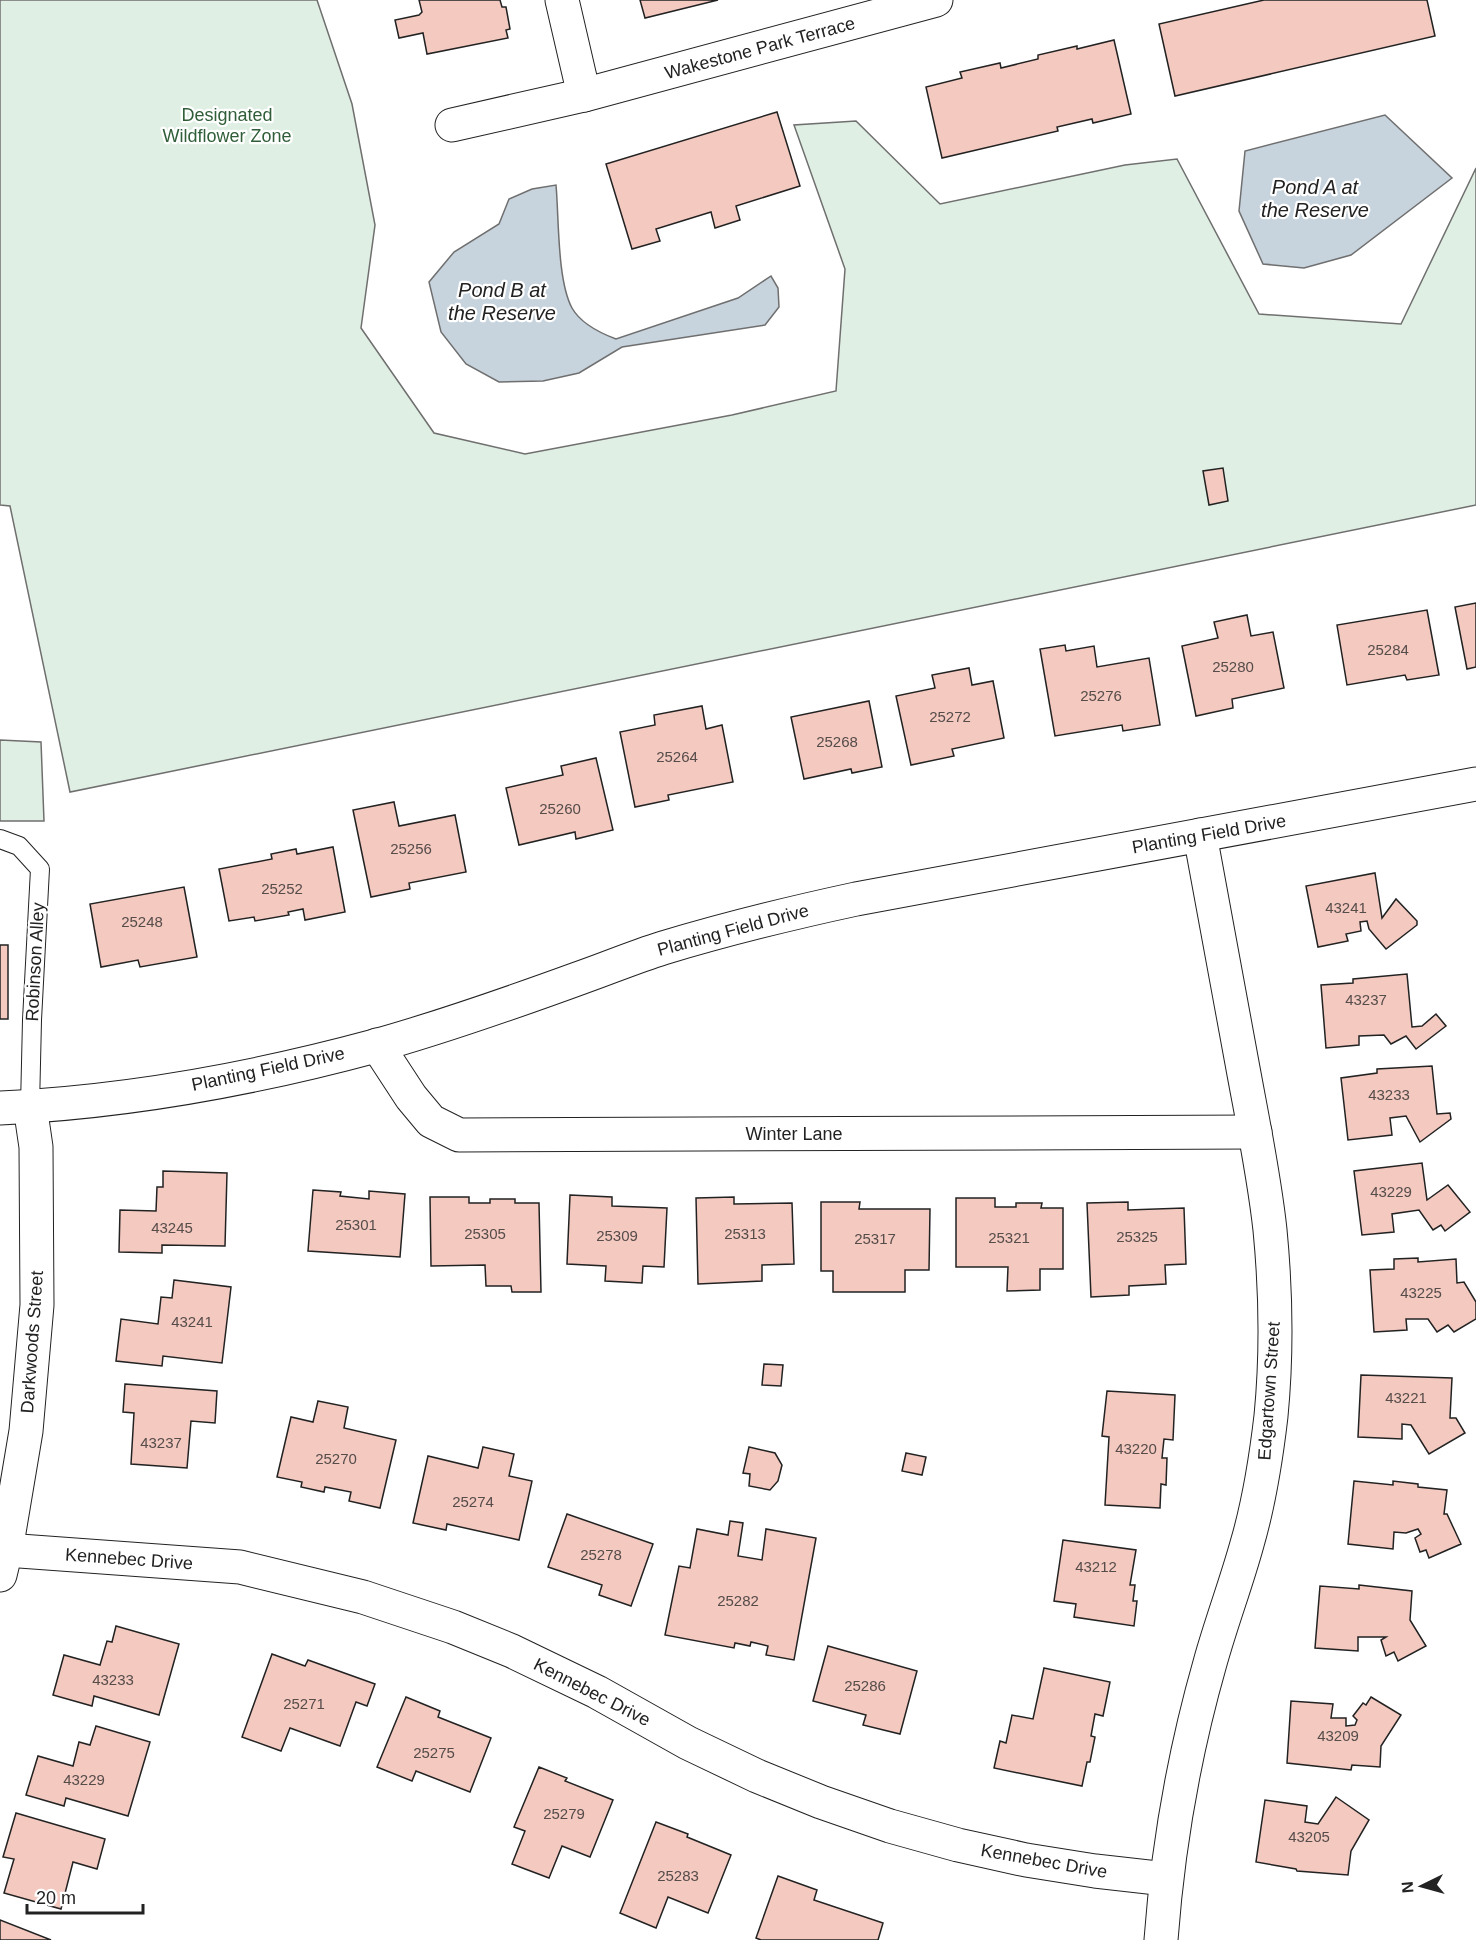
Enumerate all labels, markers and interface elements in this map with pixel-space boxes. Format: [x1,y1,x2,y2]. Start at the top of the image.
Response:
street label: Wakestone Park Terrace [663,13,857,83]
park label: Designated Wildflower Zone [162,105,292,146]
water label: Pond A at the Reserve [1261,176,1369,221]
water label: Pond B at the Reserve [448,279,556,324]
house number: 25284 [1367,641,1409,658]
house number: 25280 [1212,658,1254,675]
house number: 25276 [1080,687,1122,704]
house number: 25272 [929,708,971,725]
house number: 25268 [816,733,858,750]
house number: 25264 [656,748,698,765]
house number: 25260 [539,800,581,817]
street label: Planting Field Drive [1130,811,1288,857]
house number: 25256 [390,840,432,857]
house number: 25252 [261,880,303,897]
house number: 43241 [1325,899,1367,916]
street label: Planting Field Drive [655,900,811,960]
street label: Robinson Alley [22,902,48,1022]
house number: 25248 [121,913,163,930]
house number: 43237 [1345,991,1387,1008]
street label: Planting Field Drive [190,1043,346,1095]
house number: 43233 [1368,1086,1410,1103]
street label: Winter Lane [745,1124,843,1144]
house number: 43229 [1370,1183,1412,1200]
house number: 25301 [335,1216,377,1233]
house number: 43245 [151,1219,193,1236]
house number: 25305 [464,1225,506,1242]
house number: 25313 [724,1225,766,1242]
house number: 25309 [596,1227,638,1244]
house number: 25325 [1116,1228,1158,1245]
house number: 25321 [988,1229,1030,1246]
house number: 25317 [854,1230,896,1247]
street label: Darkwoods Street [17,1270,47,1414]
house number: 43225 [1400,1284,1442,1301]
house number: 43241 [171,1313,213,1330]
street label: Edgartown Street [1254,1321,1284,1461]
house number: 43221 [1385,1389,1427,1406]
house number: 43237 [140,1434,182,1451]
house number: 43220 [1115,1440,1157,1457]
house number: 25270 [315,1450,357,1467]
house number: 25274 [452,1493,494,1510]
street label: Kennebec Drive [64,1545,194,1573]
house number: 25278 [580,1546,622,1563]
house number: 43212 [1075,1558,1117,1575]
house number: 25282 [717,1592,759,1609]
street label: Kennebec Drive [530,1654,654,1730]
house number: 43233 [92,1671,134,1688]
house number: 25286 [844,1677,886,1694]
house number: 25271 [283,1695,325,1712]
house number: 43209 [1317,1727,1359,1744]
house number: 25275 [413,1744,455,1761]
house number: 43229 [63,1771,105,1788]
house number: 25279 [543,1805,585,1822]
house number: 43205 [1288,1828,1330,1845]
street label: Kennebec Drive [979,1840,1109,1882]
north arrow [1392,1856,1452,1916]
house number: 25283 [657,1867,699,1884]
scale bar [27,1877,142,1915]
text: N [1399,1881,1417,1894]
text: 20 m [36,1888,76,1908]

